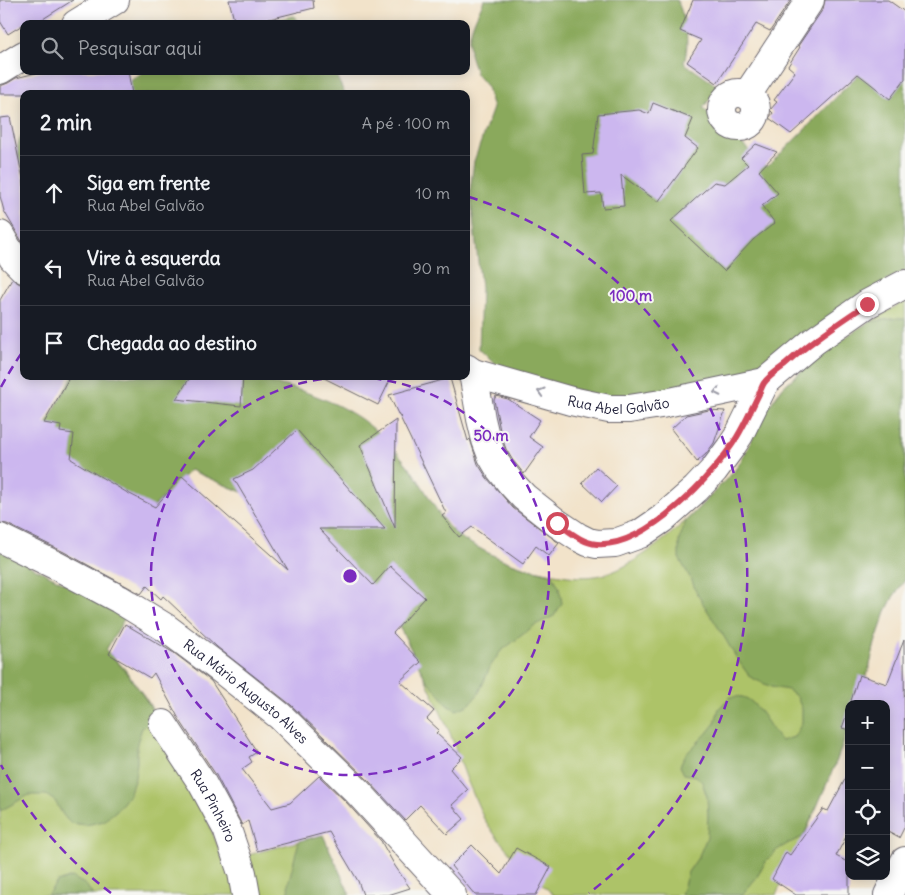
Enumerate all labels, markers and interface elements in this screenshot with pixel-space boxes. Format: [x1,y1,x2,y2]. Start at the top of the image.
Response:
search box [20,20,470,75]
icon: search [38,34,66,62]
text: Pesquisar aqui [78,36,202,60]
text: 2 min [40,109,92,136]
text: A pé · 100 m [362,113,450,133]
text: Siga em frente [87,171,210,195]
icon: ahead [40,179,68,207]
text: 10 m [415,183,450,203]
text: Rua Abel Galvão [87,195,204,215]
text: Vire à esquerda [87,246,221,270]
icon: left [40,254,68,282]
text: 90 m [412,258,450,278]
text: Rua Abel Galvão [87,270,204,290]
text: 100 m [610,286,652,305]
route end [856,293,879,316]
icon: arrive [40,329,68,357]
text: Chegada ao destino [87,331,257,355]
one-way arrow [713,386,721,397]
one-way arrow [537,388,545,398]
street label: Rua Abel Galvão [566,392,671,418]
text: 50 m [473,426,509,445]
route start [546,512,569,535]
centre of rings [341,567,359,585]
street label: Rua Mário Augusto Alves [180,635,312,748]
map controls [845,700,890,880]
button: + [845,700,890,745]
button: − [845,745,890,790]
street label: Rua Pinheiro [186,766,240,844]
button: locate [845,790,890,835]
button: layers [845,835,890,880]

